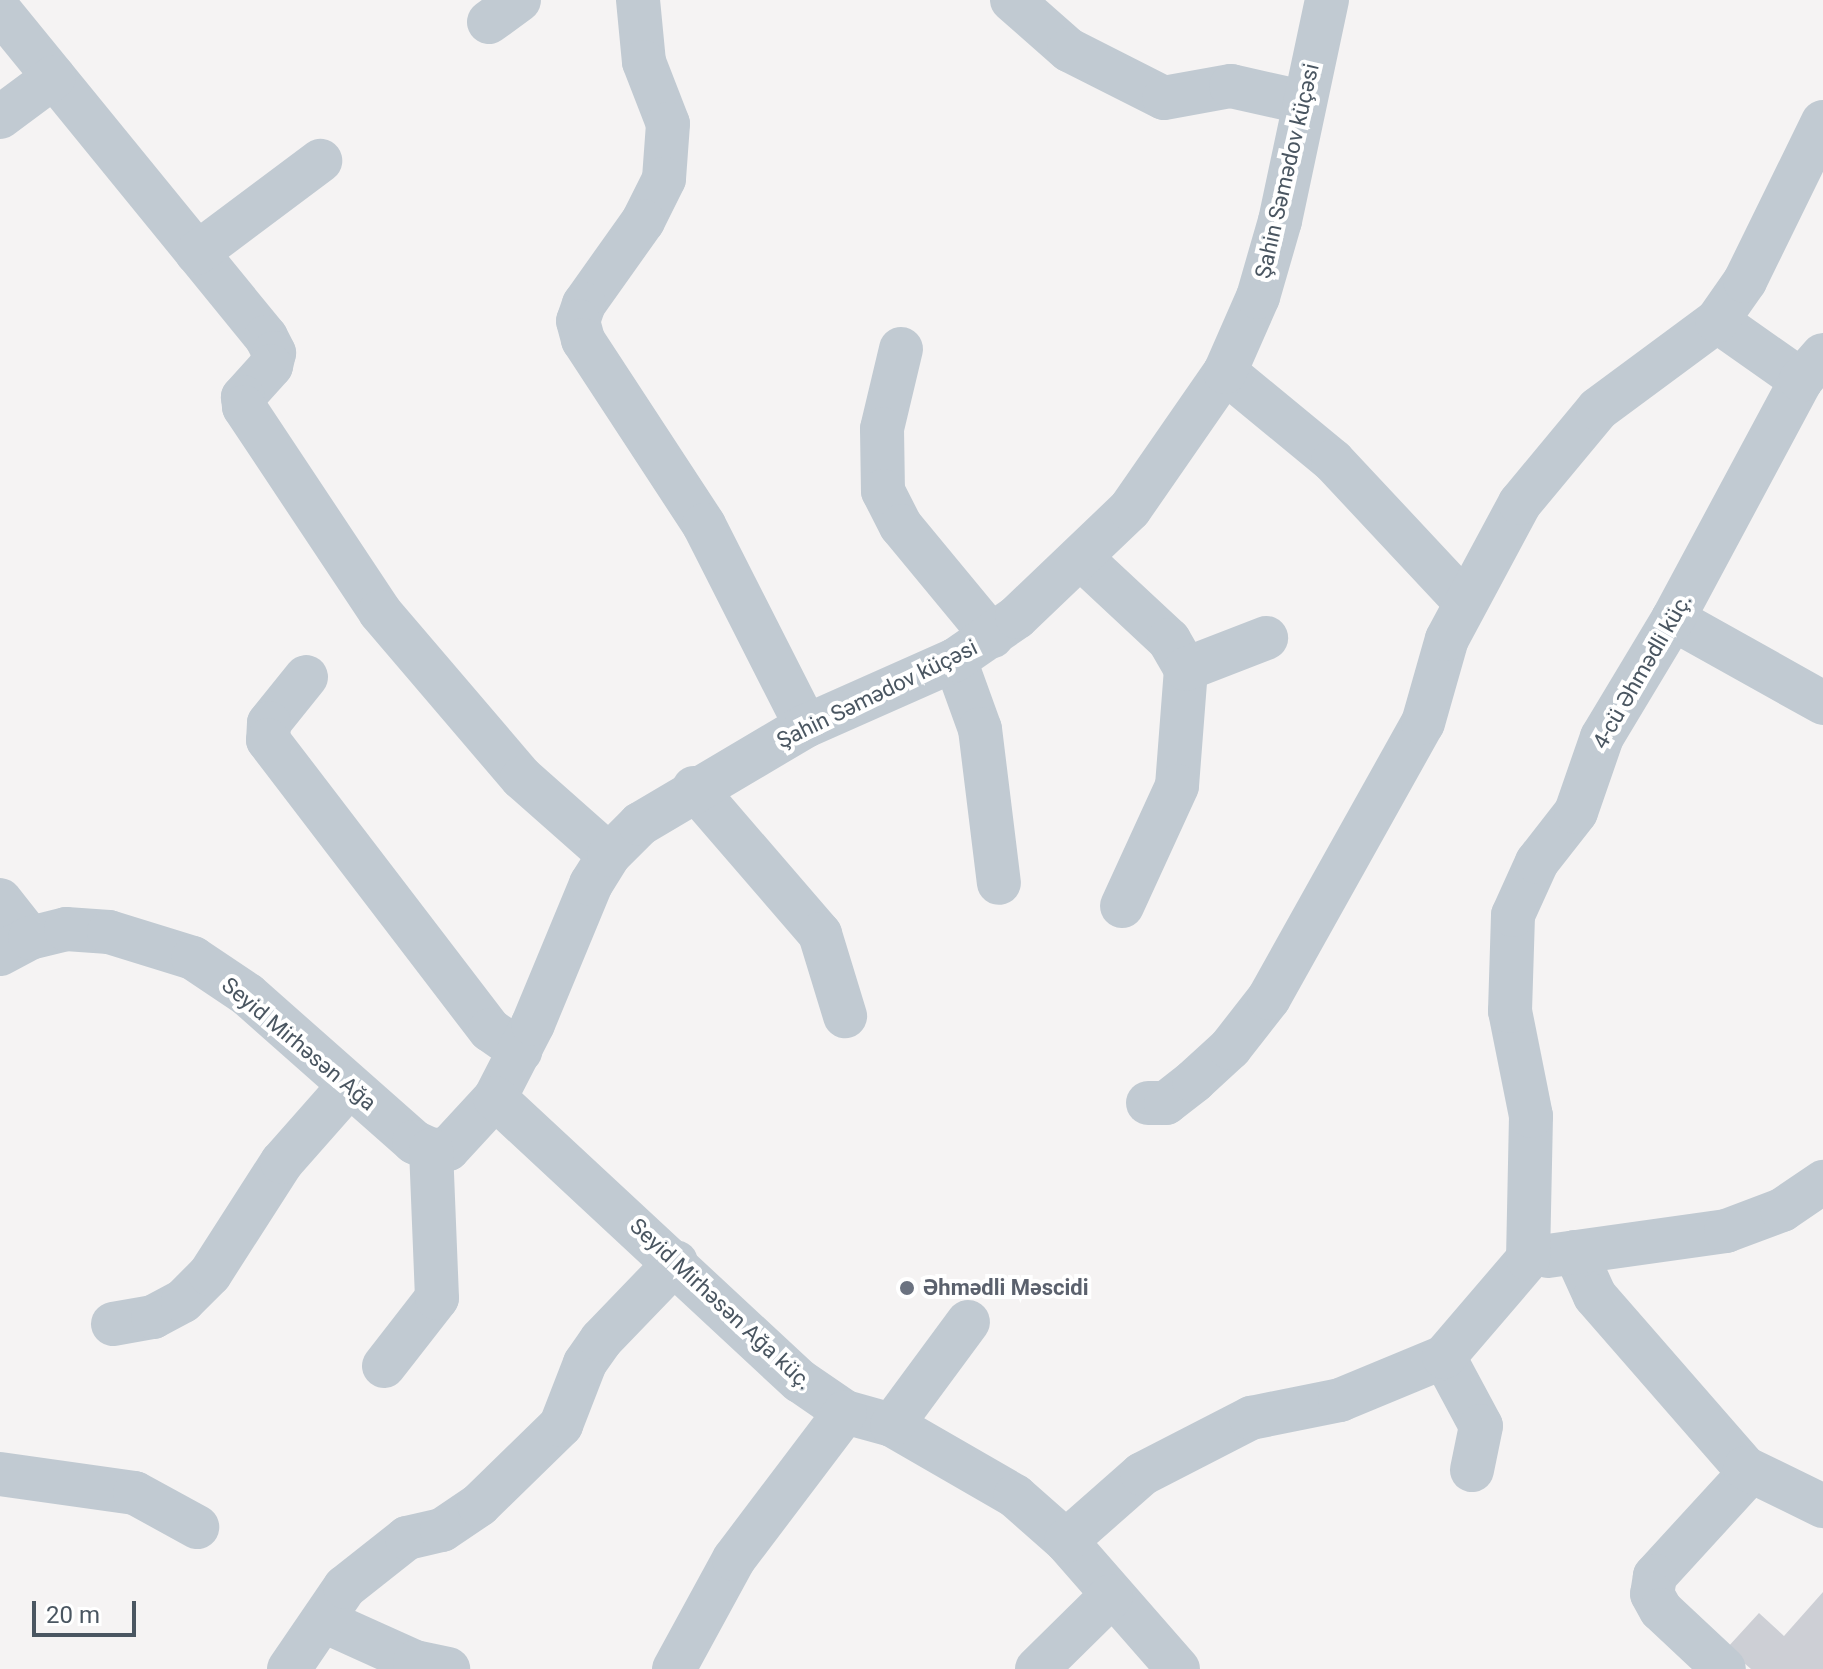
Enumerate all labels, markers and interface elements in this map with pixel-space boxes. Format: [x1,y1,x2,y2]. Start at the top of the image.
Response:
street label: Şahin Səmədov küçəsi [1249,61,1325,281]
street label: 4-cü Əhmədli küç. [1587,589,1697,753]
street label: Şahin Səmədov küçəsi [772,634,982,754]
street label: Seyid Mirhəsən Ağa [217,972,381,1116]
street label: Seyid Mirhəsən Ağa küç. [625,1213,817,1395]
place label: Әhmәdli Mәscidi [923,1275,1089,1301]
marker: Әhmәdli Mәscidi [898,1279,916,1297]
scale bar [36,1585,140,1635]
text: 20 m [46,1601,100,1629]

